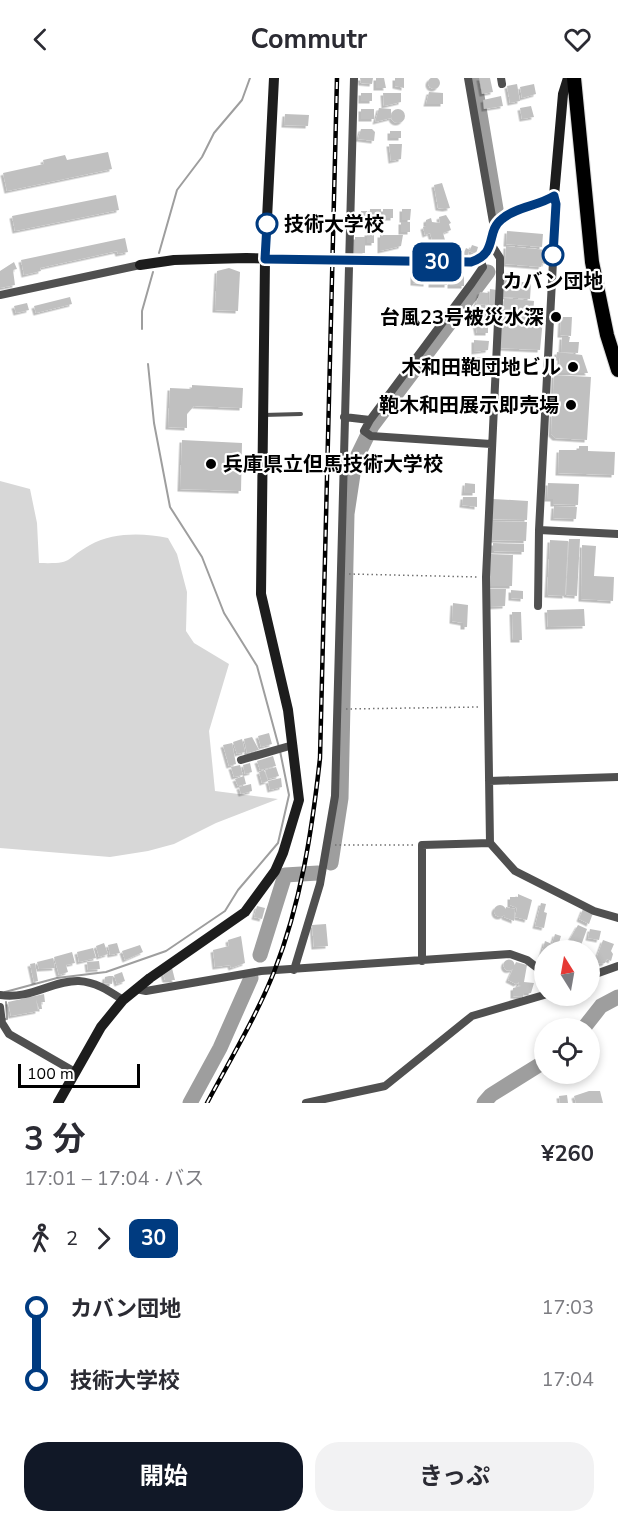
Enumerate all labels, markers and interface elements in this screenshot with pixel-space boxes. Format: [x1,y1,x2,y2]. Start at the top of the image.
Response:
text: Commutr [251,21,367,58]
icon: back [24,23,57,56]
icon: heart [561,23,594,56]
place label: 技術大学校 [284,211,384,238]
marker: 技術大学校 [256,213,278,235]
line badge: 30 [410,242,464,282]
marker: カバン団地 [542,244,564,266]
text: 30 [424,248,450,276]
place label: カバン団地 [503,268,604,295]
place label: 台風23号被災水深 [380,304,544,331]
marker: 台風23号被災水深 [549,310,563,324]
place label: 木和田鞄団地ビル [401,354,561,381]
marker: 木和田鞄団地ビル [566,360,580,374]
place label: 鞄木和田展示即売場 [379,392,559,419]
marker: 鞄木和田展示即売場 [564,398,578,412]
place label: 兵庫県立但馬技術大学校 [223,451,443,478]
marker: 兵庫県立但馬技術大学校 [204,457,218,471]
north arrow [534,940,600,1006]
map controls [534,940,600,1084]
button: locate [534,1018,600,1084]
scale bar [18,1061,140,1088]
text: 100 m [27,1063,74,1085]
text: 3 分 [24,1117,86,1162]
text: ¥260 [541,1139,594,1169]
text: 17:01 – 17:04 · バス [24,1165,204,1192]
icon: walk [24,1222,57,1255]
icon: forward [87,1222,120,1255]
text: 30 [141,1224,166,1252]
text: 2 [66,1225,78,1252]
text: カバン団地 [70,1294,181,1324]
text: 17:03 [541,1294,594,1321]
text: 技術大学校 [70,1366,180,1396]
text: 17:04 [541,1366,594,1393]
button: 開始 [24,1442,303,1511]
button: きっぷ [315,1442,594,1511]

